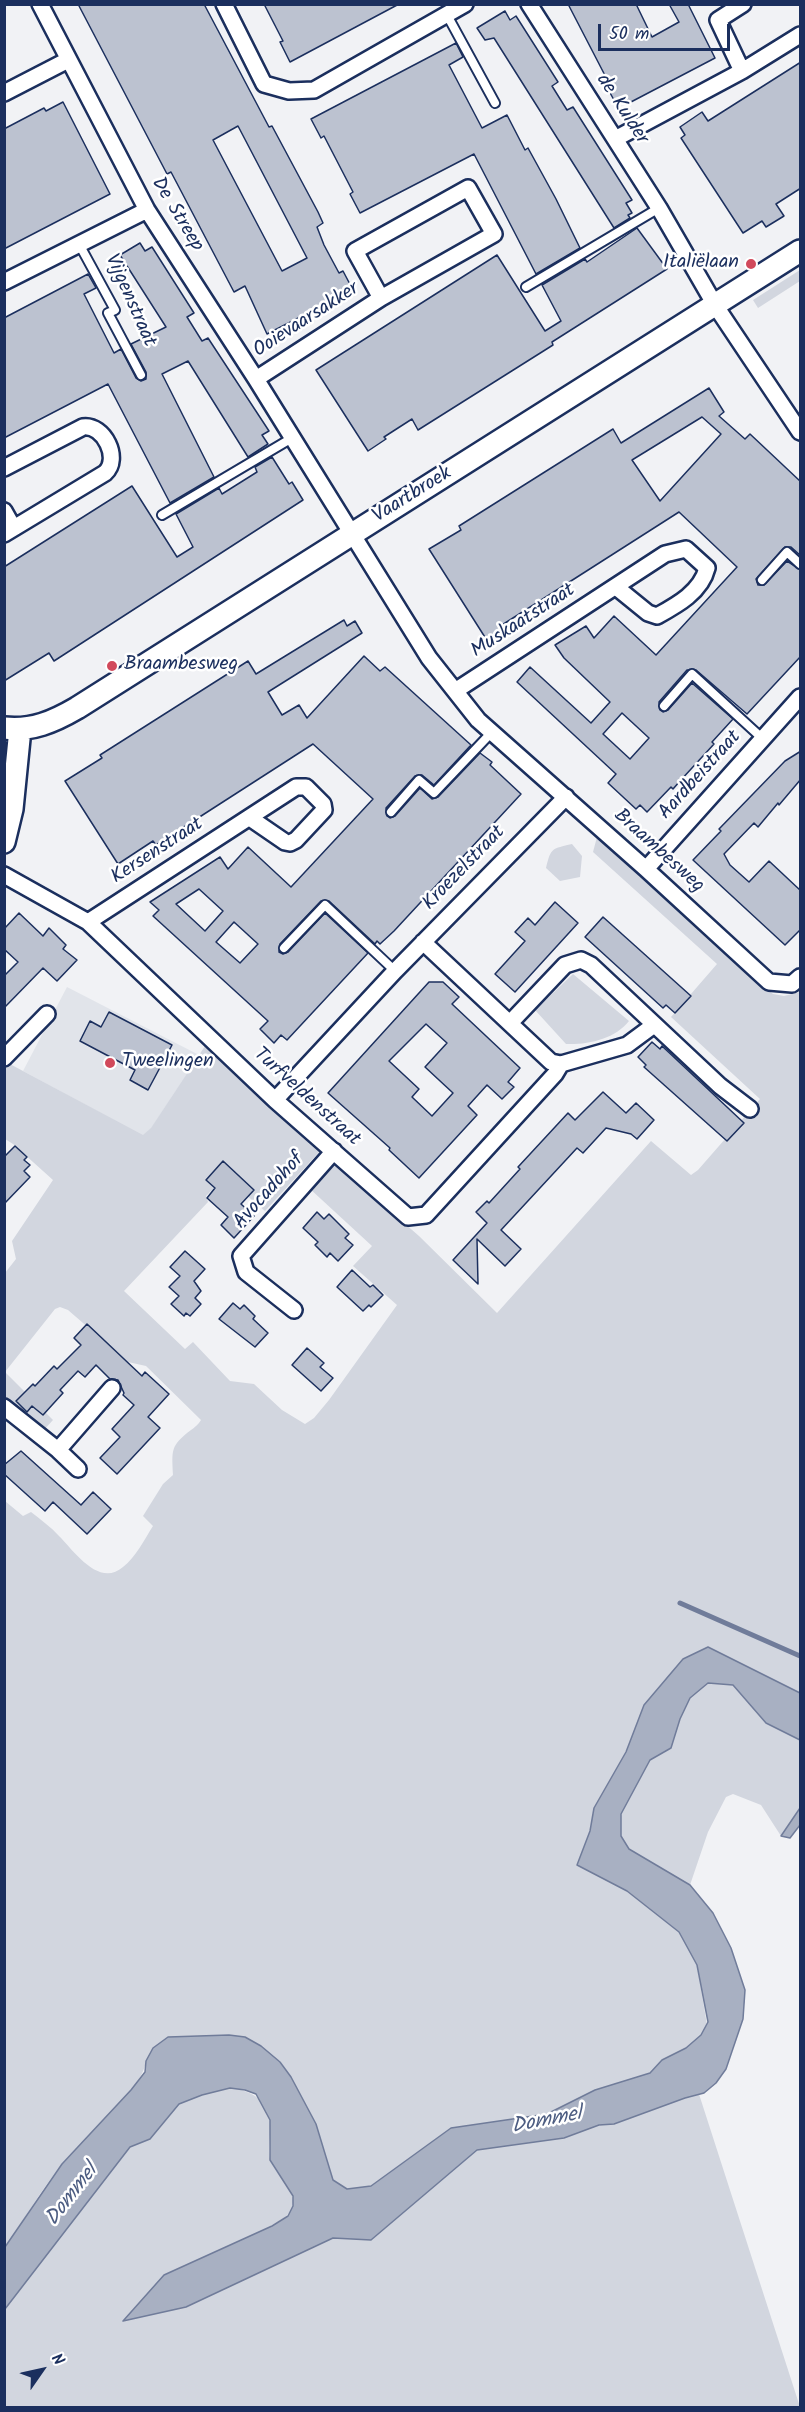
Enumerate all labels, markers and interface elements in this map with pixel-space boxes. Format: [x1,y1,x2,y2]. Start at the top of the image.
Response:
scale bar [601,12,733,50]
text: 50 m [609,20,649,49]
street label: de Kulder [589,70,653,150]
street label: De Streep [144,173,208,257]
street label: Vijgenstraat [98,251,160,351]
place label: Italiëlaan [663,252,739,276]
marker: Italiëlaan [744,257,758,271]
street label: Ooievaarsakker [250,278,364,364]
street label: Vaartbroek [369,462,457,530]
street label: Muskaatstraat [467,579,581,665]
place label: Braambesweg [124,654,238,678]
marker: Braambesweg [105,659,119,673]
street label: Aardbeistraat [655,726,747,826]
street label: Braambesweg [608,805,708,899]
street label: Kersenstraat [107,813,209,891]
street label: Kroezelstraat [419,822,511,916]
street label: Turfveldenstraat [248,1044,364,1152]
place label: Tweelingen [122,1051,214,1075]
marker: Tweelingen [103,1056,117,1070]
street label: Avocadohof [230,1149,310,1235]
water label: Dommel [510,2103,584,2141]
water label: Dommel [41,2160,105,2232]
north arrow [12,2340,72,2400]
text: N [44,2348,71,2371]

